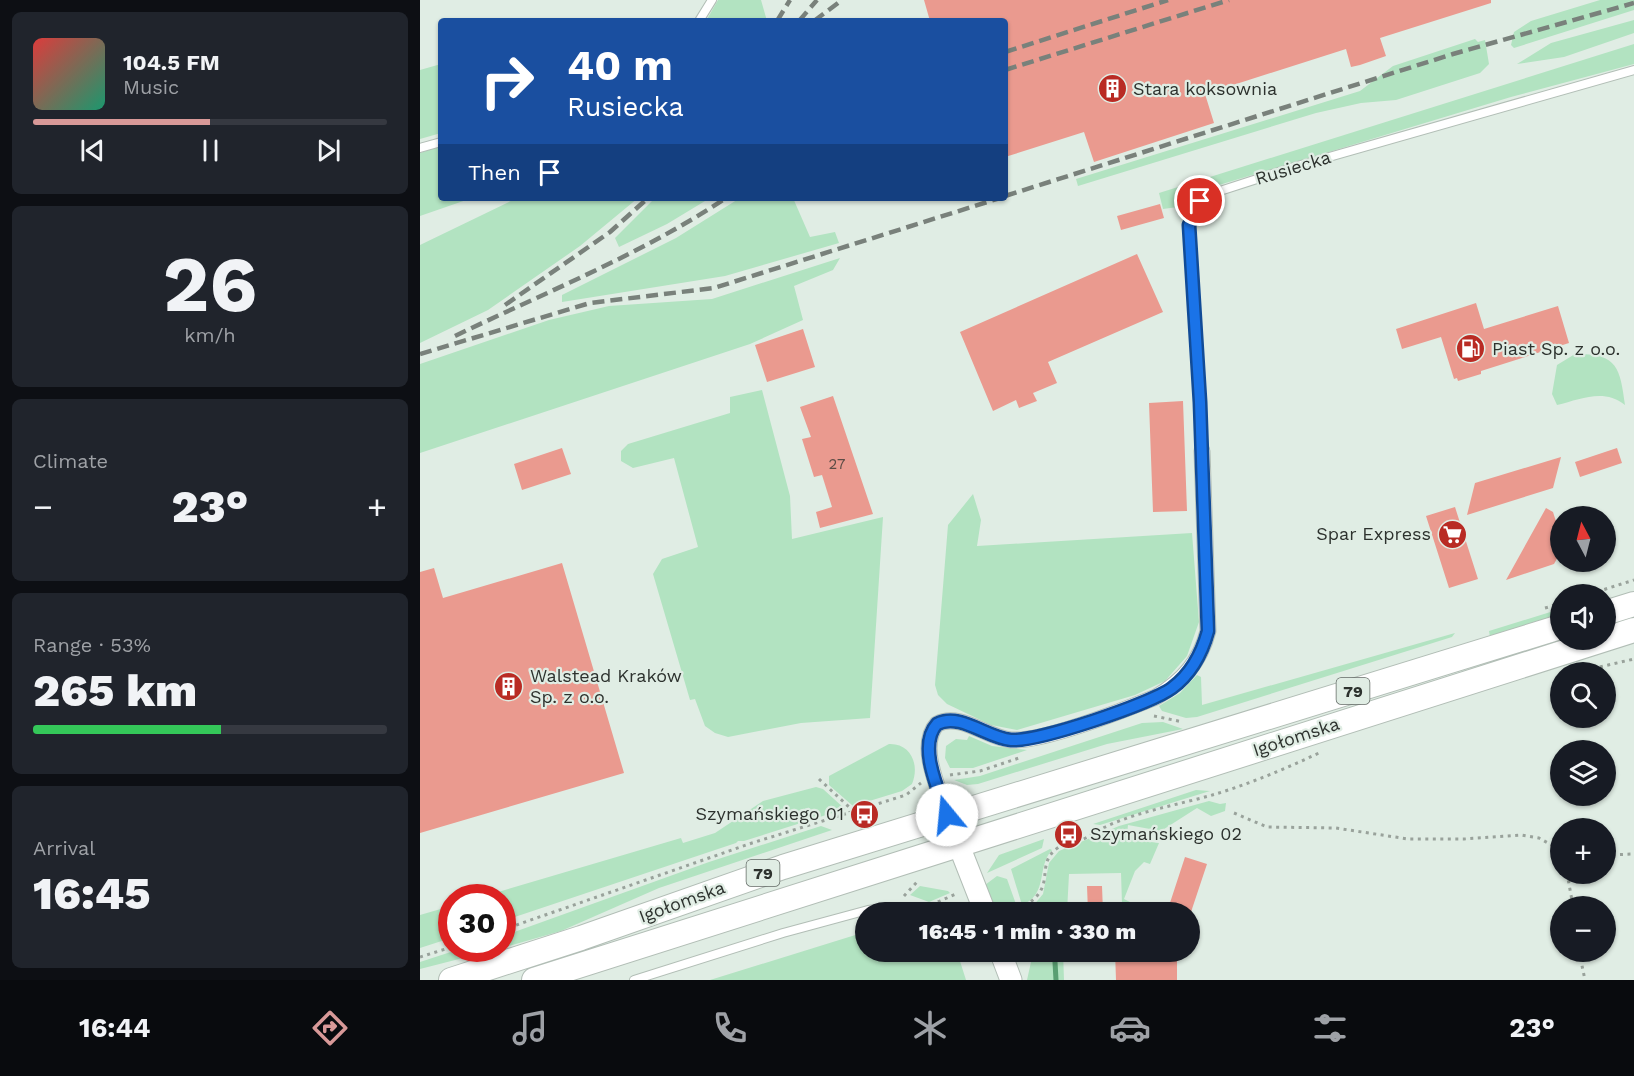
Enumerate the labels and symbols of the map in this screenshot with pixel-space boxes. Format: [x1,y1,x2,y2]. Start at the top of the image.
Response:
building icon: Stara koksownia [1096,73,1128,105]
place label: Stara koksownia [1133,78,1277,99]
street label: Rusiecka [1253,146,1333,189]
pin [1174,175,1225,226]
fuel station icon: Piast Sp. z o.o. [1455,333,1487,365]
place label: Piast Sp. z o.o. [1492,338,1620,359]
house number: 27 [829,455,845,473]
north arrow [1550,506,1616,572]
supermarket icon: Spar Express [1436,518,1468,550]
place label: Spar Express [1316,523,1431,544]
place label: Walstead Kraków Sp. z o.o. [530,665,682,707]
building icon: Walstead Kraków Sp. z o.o. [493,670,525,702]
road number: 79 [1336,678,1370,704]
street label: Igołomska [1250,713,1342,760]
position arrow [915,783,979,847]
bus stop icon: Szymańskiego 01 [849,798,881,830]
place label: Szymańskiego 01 [696,803,844,824]
bus stop icon: Szymańskiego 02 [1053,818,1085,850]
place label: Szymańskiego 02 [1090,823,1242,844]
road number: 79 [746,860,780,886]
street label: Igołomska [636,876,728,927]
speed limit sign: 30 [438,884,516,962]

